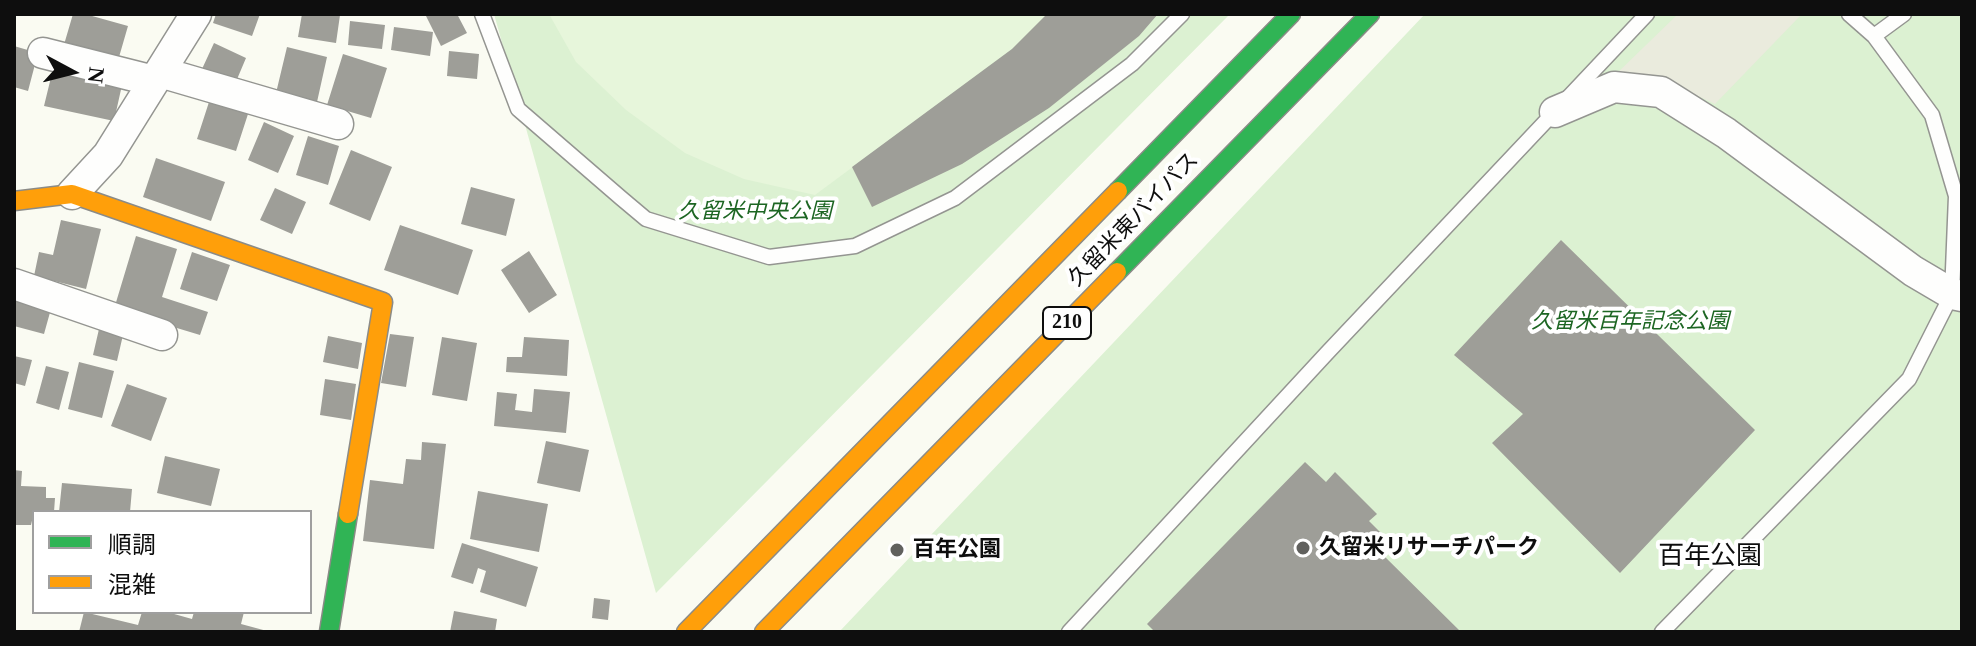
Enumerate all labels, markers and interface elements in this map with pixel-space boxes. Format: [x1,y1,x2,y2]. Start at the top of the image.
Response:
north arrow [32,32,112,112]
text: N [83,66,110,84]
street label: 久留米東バイパス [1063,148,1205,292]
park label: 久留米中央公園 [678,199,832,225]
road number: 210 [1043,307,1091,339]
park label: 久留米百年記念公園 [1531,309,1729,335]
legend [32,510,312,614]
text: 順調 [108,532,156,558]
place label: 久留米リサーチパーク [1319,535,1539,561]
place label: 百年公園 [913,537,1001,563]
marker: 久留米リサーチパーク [1294,539,1312,557]
marker: 百年公園 [888,541,906,559]
district label: 百年公園 [1658,541,1762,573]
text: 混雑 [108,572,156,598]

